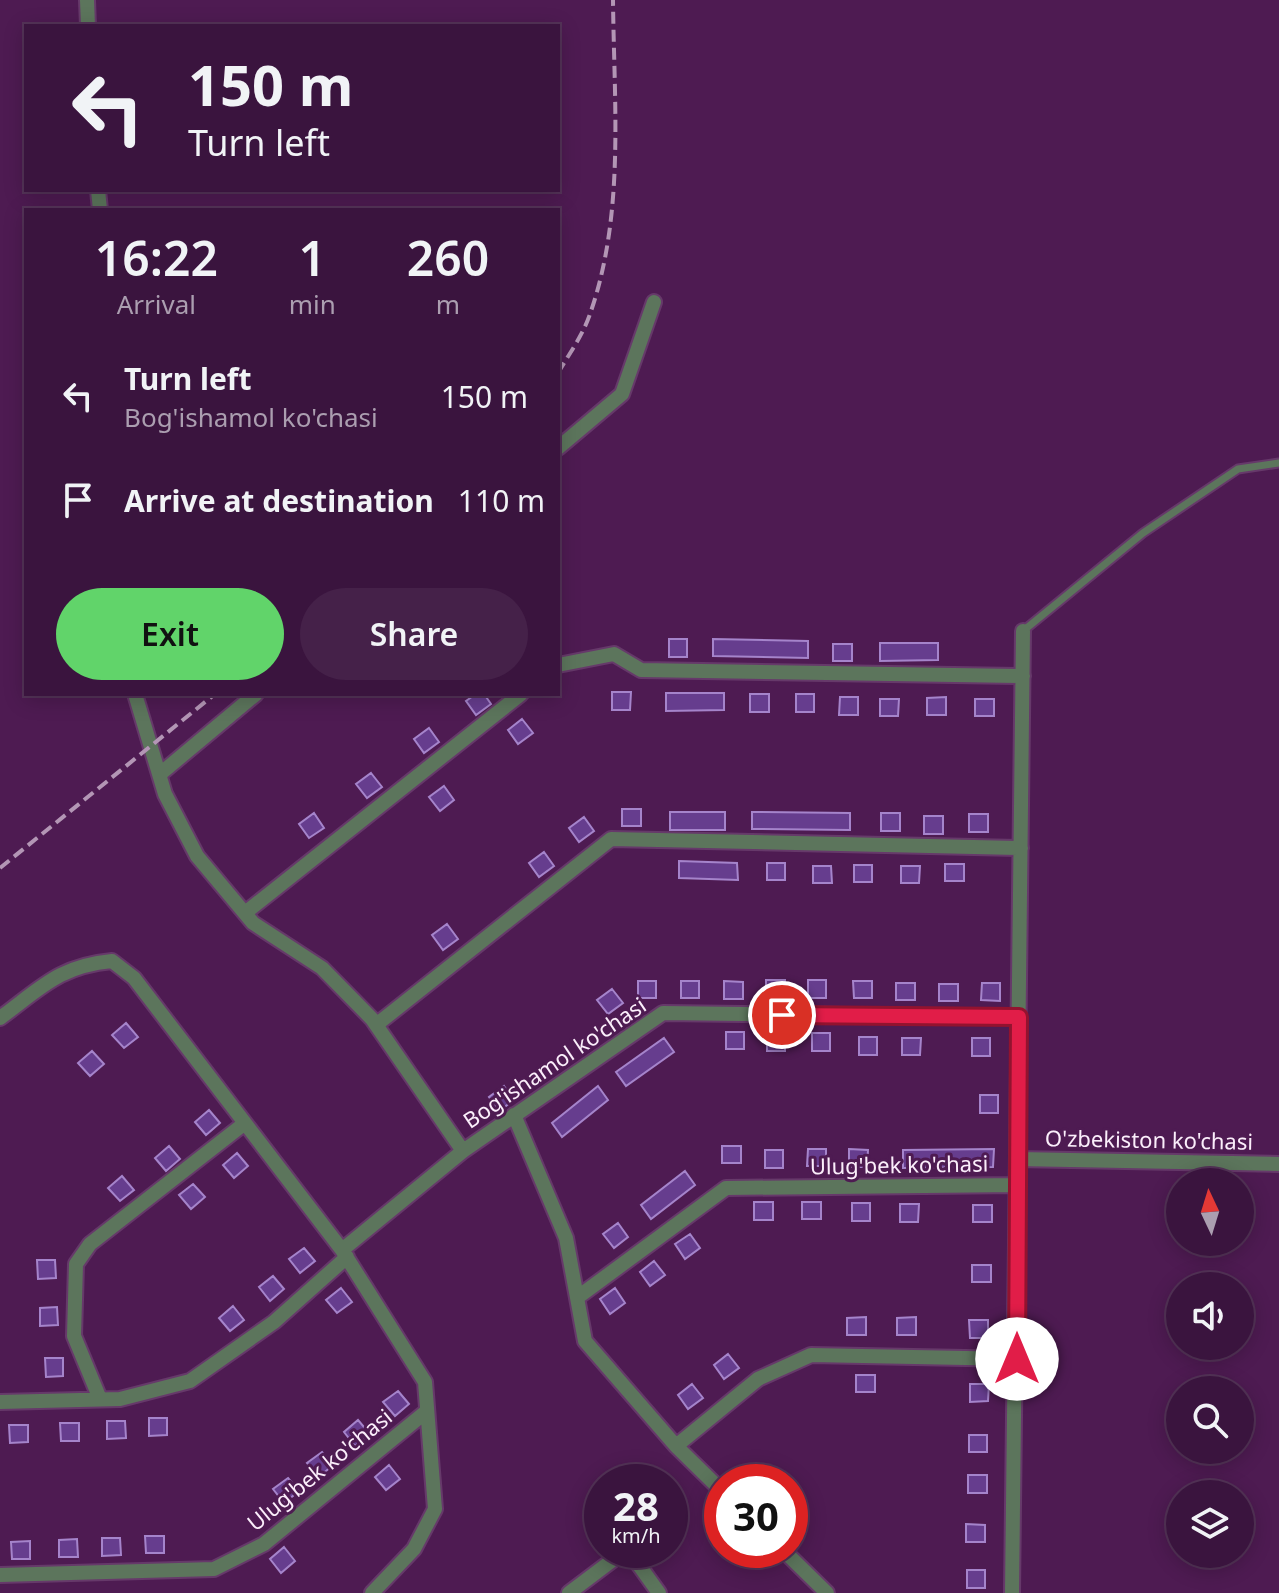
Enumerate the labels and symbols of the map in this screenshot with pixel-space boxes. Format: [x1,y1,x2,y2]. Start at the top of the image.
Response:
pin [748,981,816,1049]
street label: Bog'ishamol ko'chasi [457,990,651,1134]
street label: O'zbekiston ko'chasi [1045,1122,1253,1156]
street label: Ulug'bek ko'chasi [810,1147,988,1181]
north arrow [1166,1168,1254,1256]
position arrow [975,1317,1059,1401]
street label: Ulug'bek ko'chasi [240,1401,398,1537]
speed limit sign: 30 [704,1464,808,1568]

